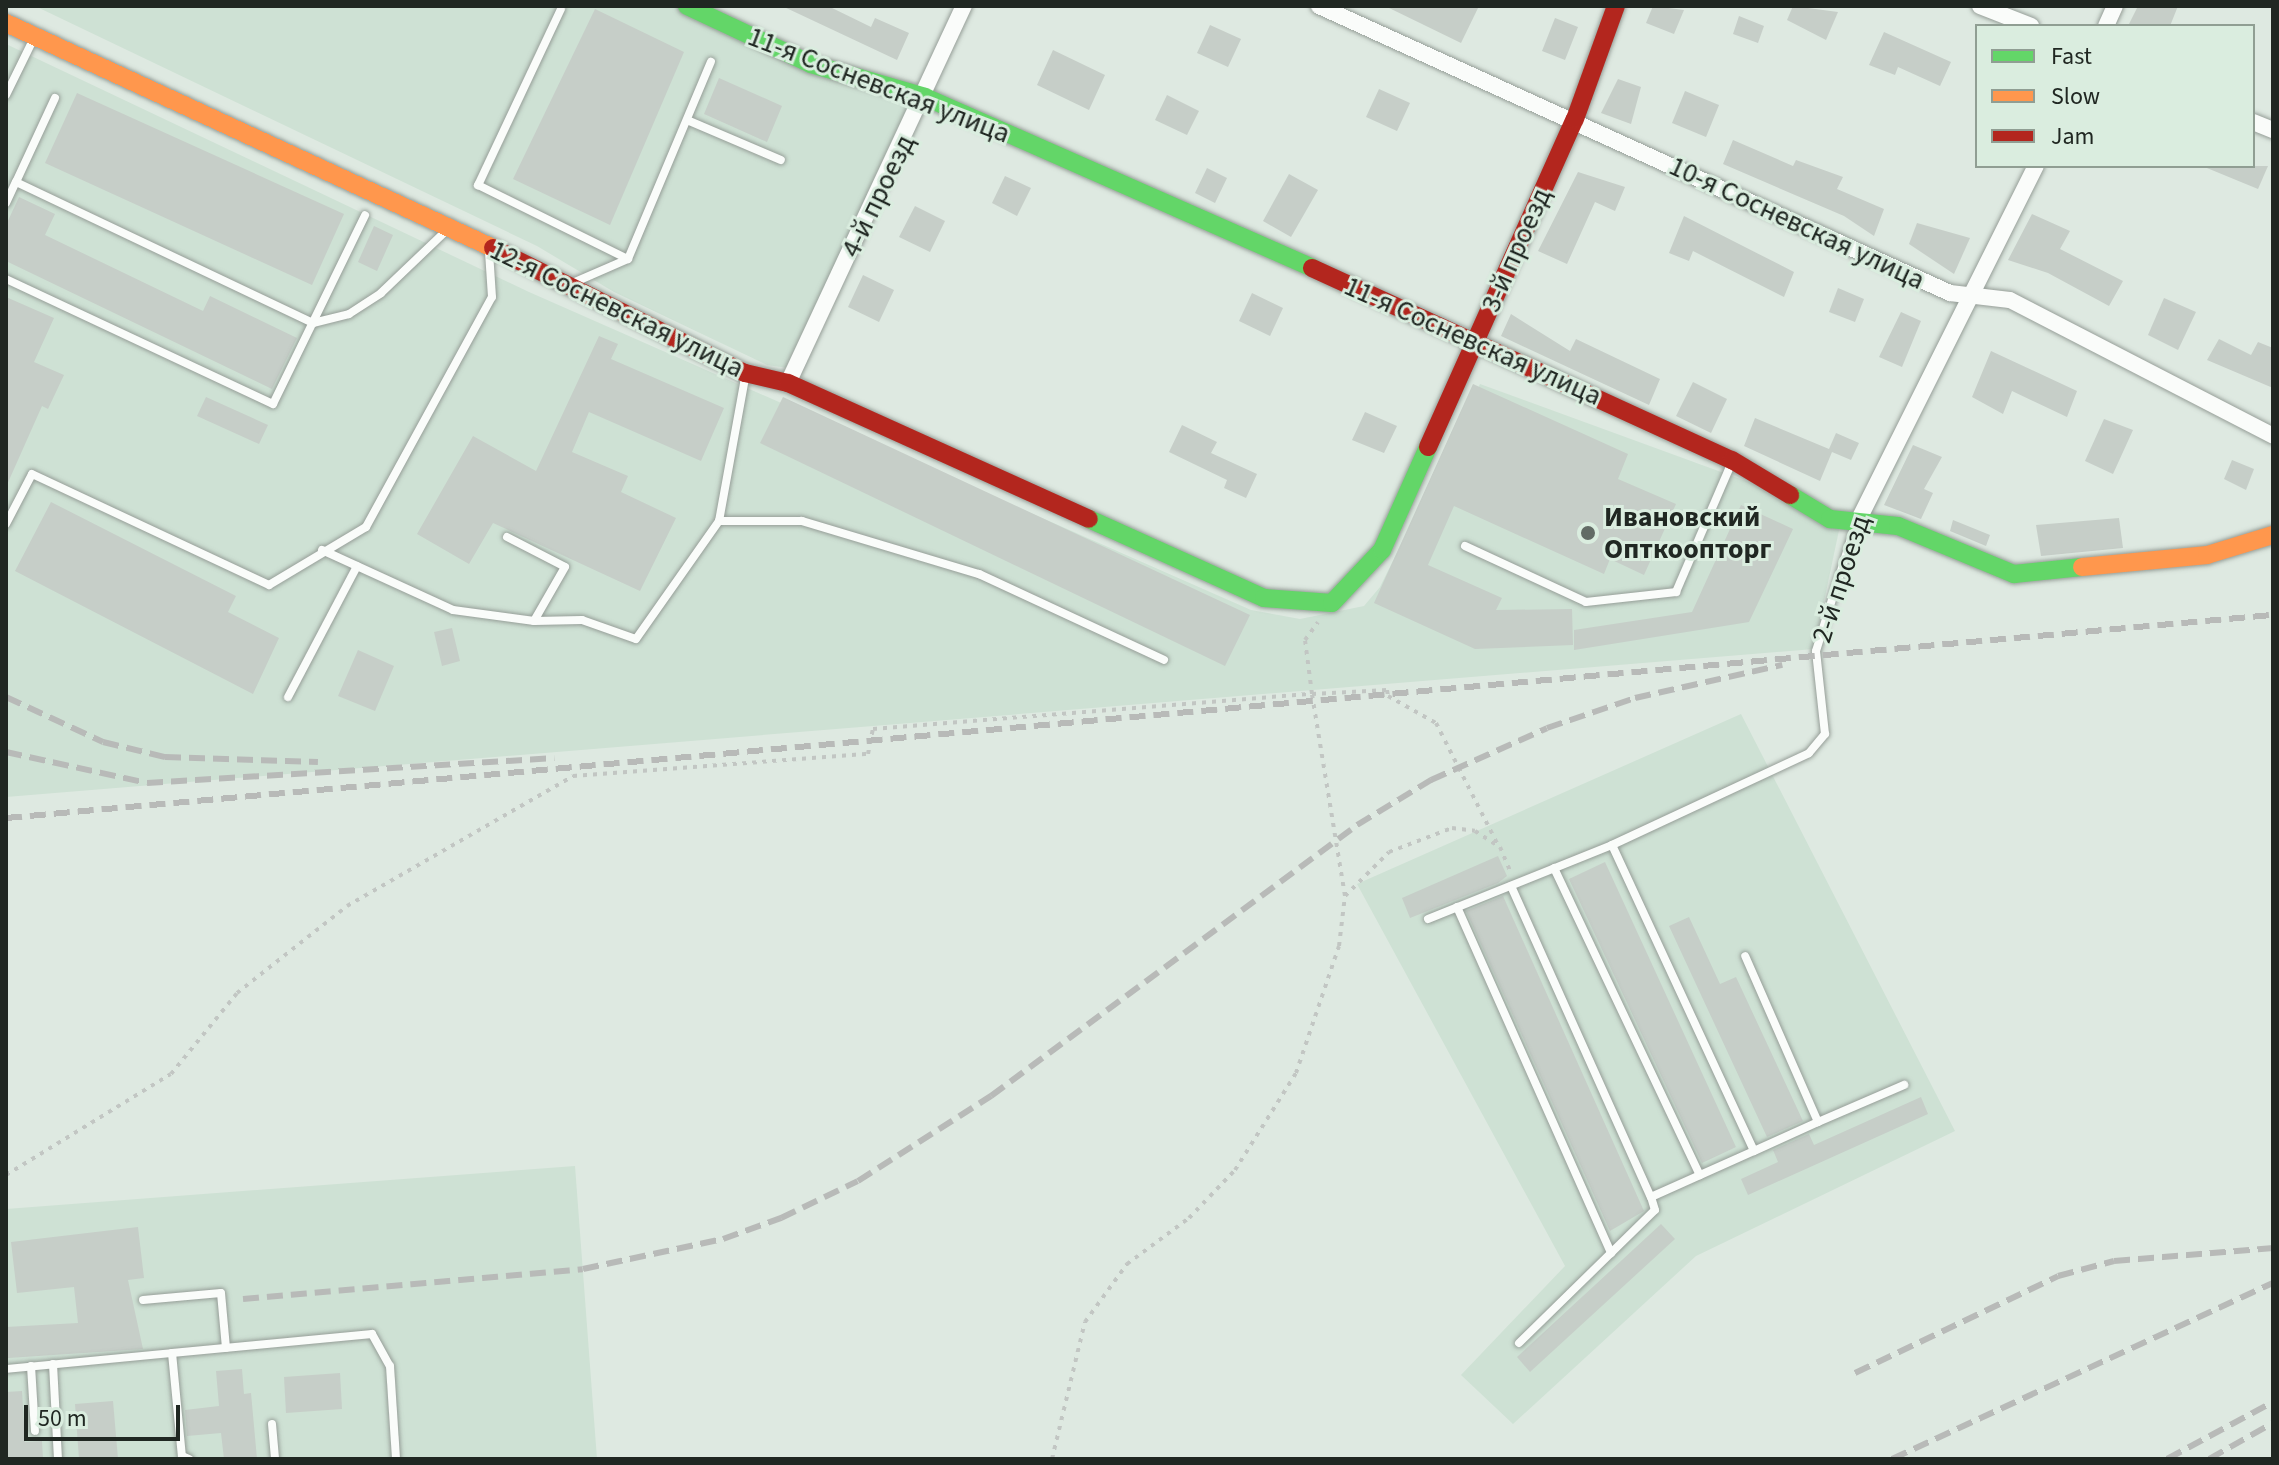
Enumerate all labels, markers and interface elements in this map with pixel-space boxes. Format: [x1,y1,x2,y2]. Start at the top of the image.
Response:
street label: 11-я Сосневская улица [743,20,1015,150]
legend [1975,24,2255,168]
text: Fast [2051,39,2092,74]
text: Slow [2051,79,2100,114]
text: Jam [2051,119,2095,154]
street label: 4-й проезд [834,129,922,263]
street label: 10-я Сосневская улица [1664,149,1930,297]
street label: 3-й проезд [1474,183,1558,317]
street label: 12-я Сосневская улица [485,233,749,385]
street label: 11-я Сосневская улица [1339,269,1607,413]
place label: Ивановский Опткоопторг [1604,500,1772,566]
street label: 2-й проезд [1805,511,1877,647]
marker: Ивановский Опткоопторг [1579,524,1597,542]
scale bar [28,1389,184,1439]
text: 50 m [38,1401,87,1436]

